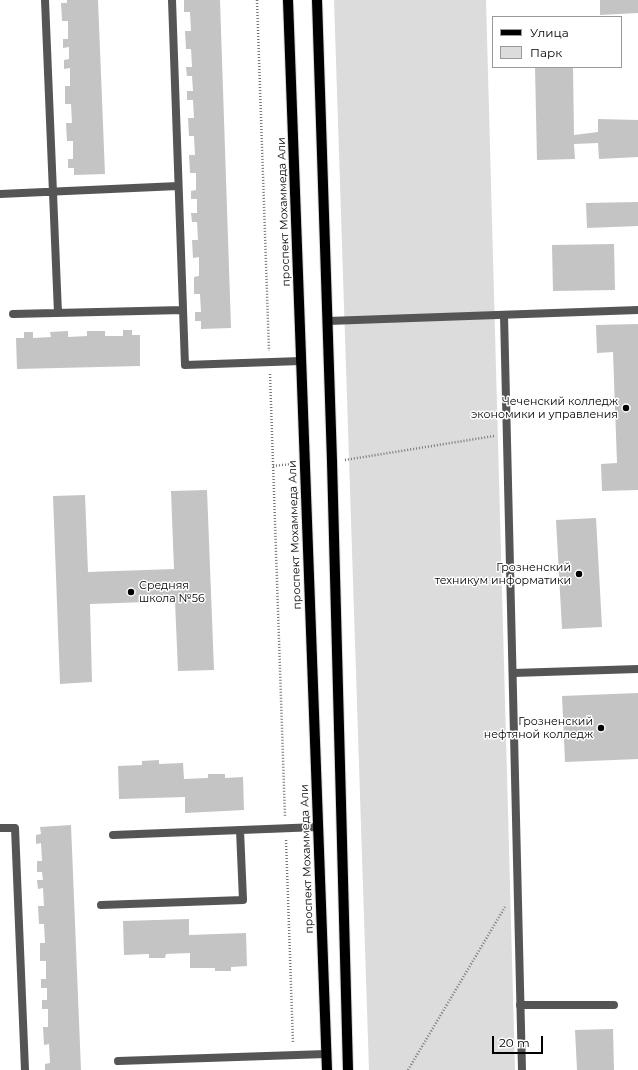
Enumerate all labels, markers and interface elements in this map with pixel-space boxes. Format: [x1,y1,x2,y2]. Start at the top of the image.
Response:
legend [492,16,622,68]
text: Улица [530,25,569,40]
text: Парк [530,45,562,60]
street label: проспект Мохаммеда Али [275,137,293,287]
place label: Чеченский колледж экономики и управления [471,395,618,421]
marker: Чеченский колледж экономики и управления [621,403,631,413]
street label: проспект Мохаммеда Али [286,460,304,610]
place label: Грозненский техникум информатики [435,561,571,587]
marker: Грозненский техникум информатики [574,569,584,579]
place label: Средняя школа №56 [139,579,205,605]
marker: Средняя школа №56 [126,587,136,597]
place label: Грозненский нефтяной колледж [484,715,593,741]
marker: Грозненский нефтяной колледж [596,723,606,733]
street label: проспект Мохаммеда Али [298,784,316,934]
scale bar [494,1028,545,1054]
text: 20 m [499,1035,530,1050]

